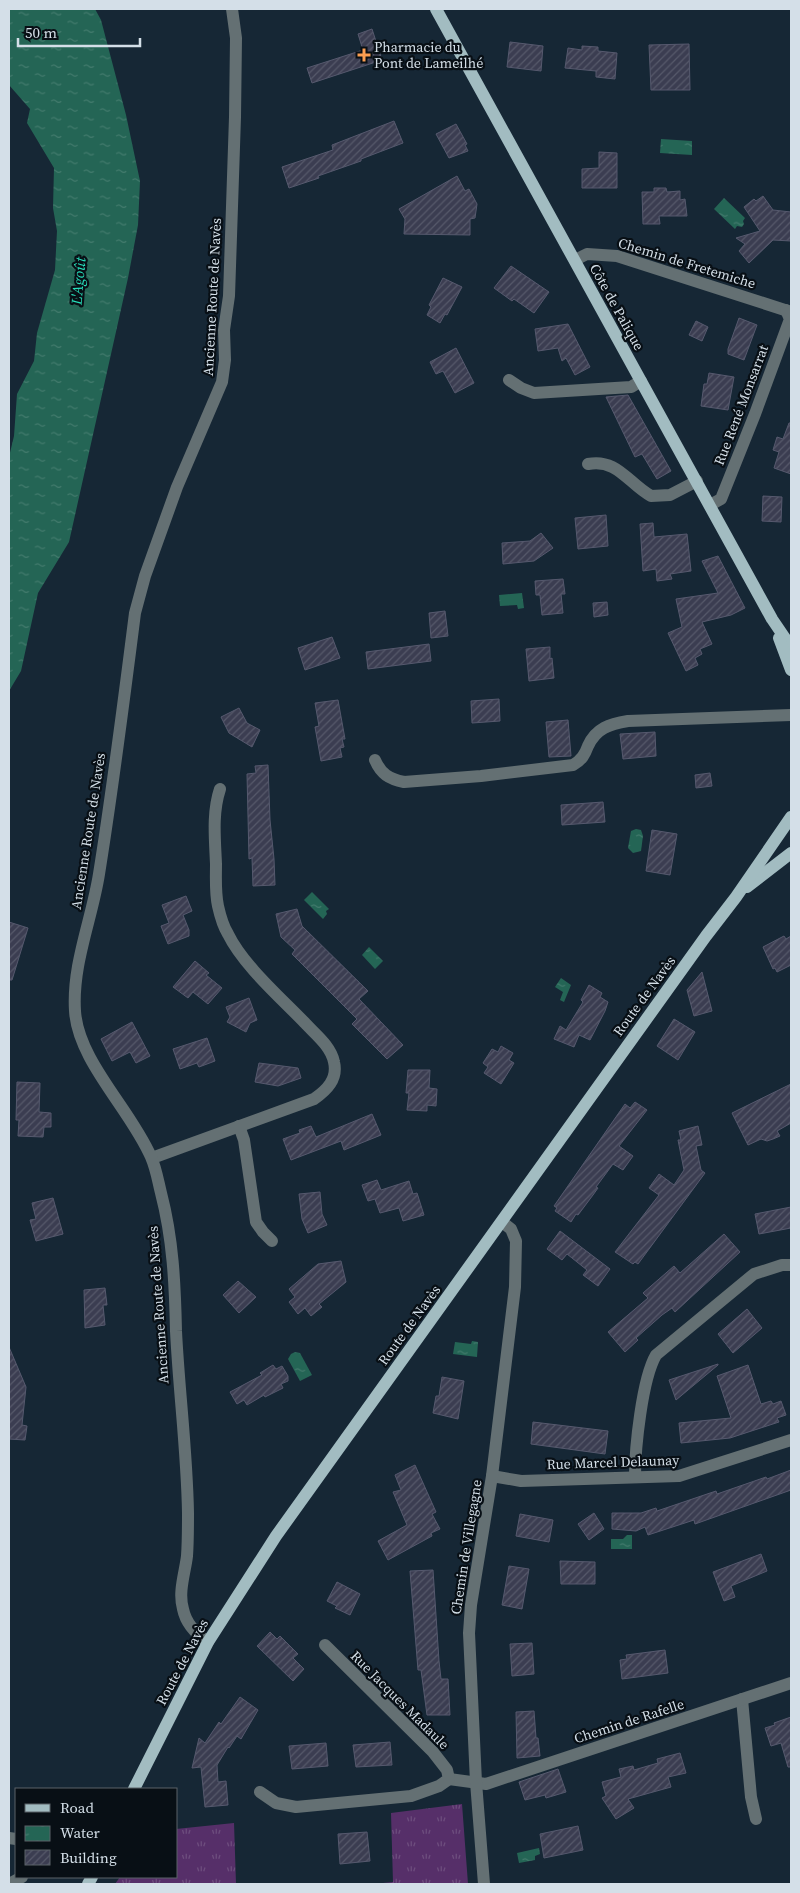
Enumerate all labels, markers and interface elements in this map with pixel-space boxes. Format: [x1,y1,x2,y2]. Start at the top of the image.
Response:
scale bar [18,15,140,47]
text: 50 m [25,22,57,43]
place label: Pharmacie du Pont de Lameilhé [374,37,483,73]
marker: Pharmacie du Pont de Lameilhé [358,49,370,61]
street label: Ancienne Route de Navès [198,217,226,377]
street label: Chemin de Fretemiche [616,233,758,293]
water label: L'Agoût [65,255,91,307]
street label: Côte de Palique [585,260,649,354]
street label: Rue René Monsarrat [709,342,773,468]
street label: Ancienne Route de Navès [66,751,110,911]
street label: Route de Navès [608,952,680,1040]
street label: Ancienne Route de Navès [143,1225,173,1385]
street label: Route de Navès [373,1281,445,1369]
street label: Rue Marcel Delaunay [546,1450,681,1474]
street label: Chemin de Villegagne [445,1478,487,1616]
street label: Route de Navès [151,1615,213,1709]
street label: Rue Jacques Madaule [346,1646,454,1754]
street label: Chemin de Rafelle [571,1694,687,1748]
legend [15,1788,178,1878]
text: Road [60,1797,94,1818]
text: Water [60,1822,101,1843]
text: Building [60,1847,117,1868]

